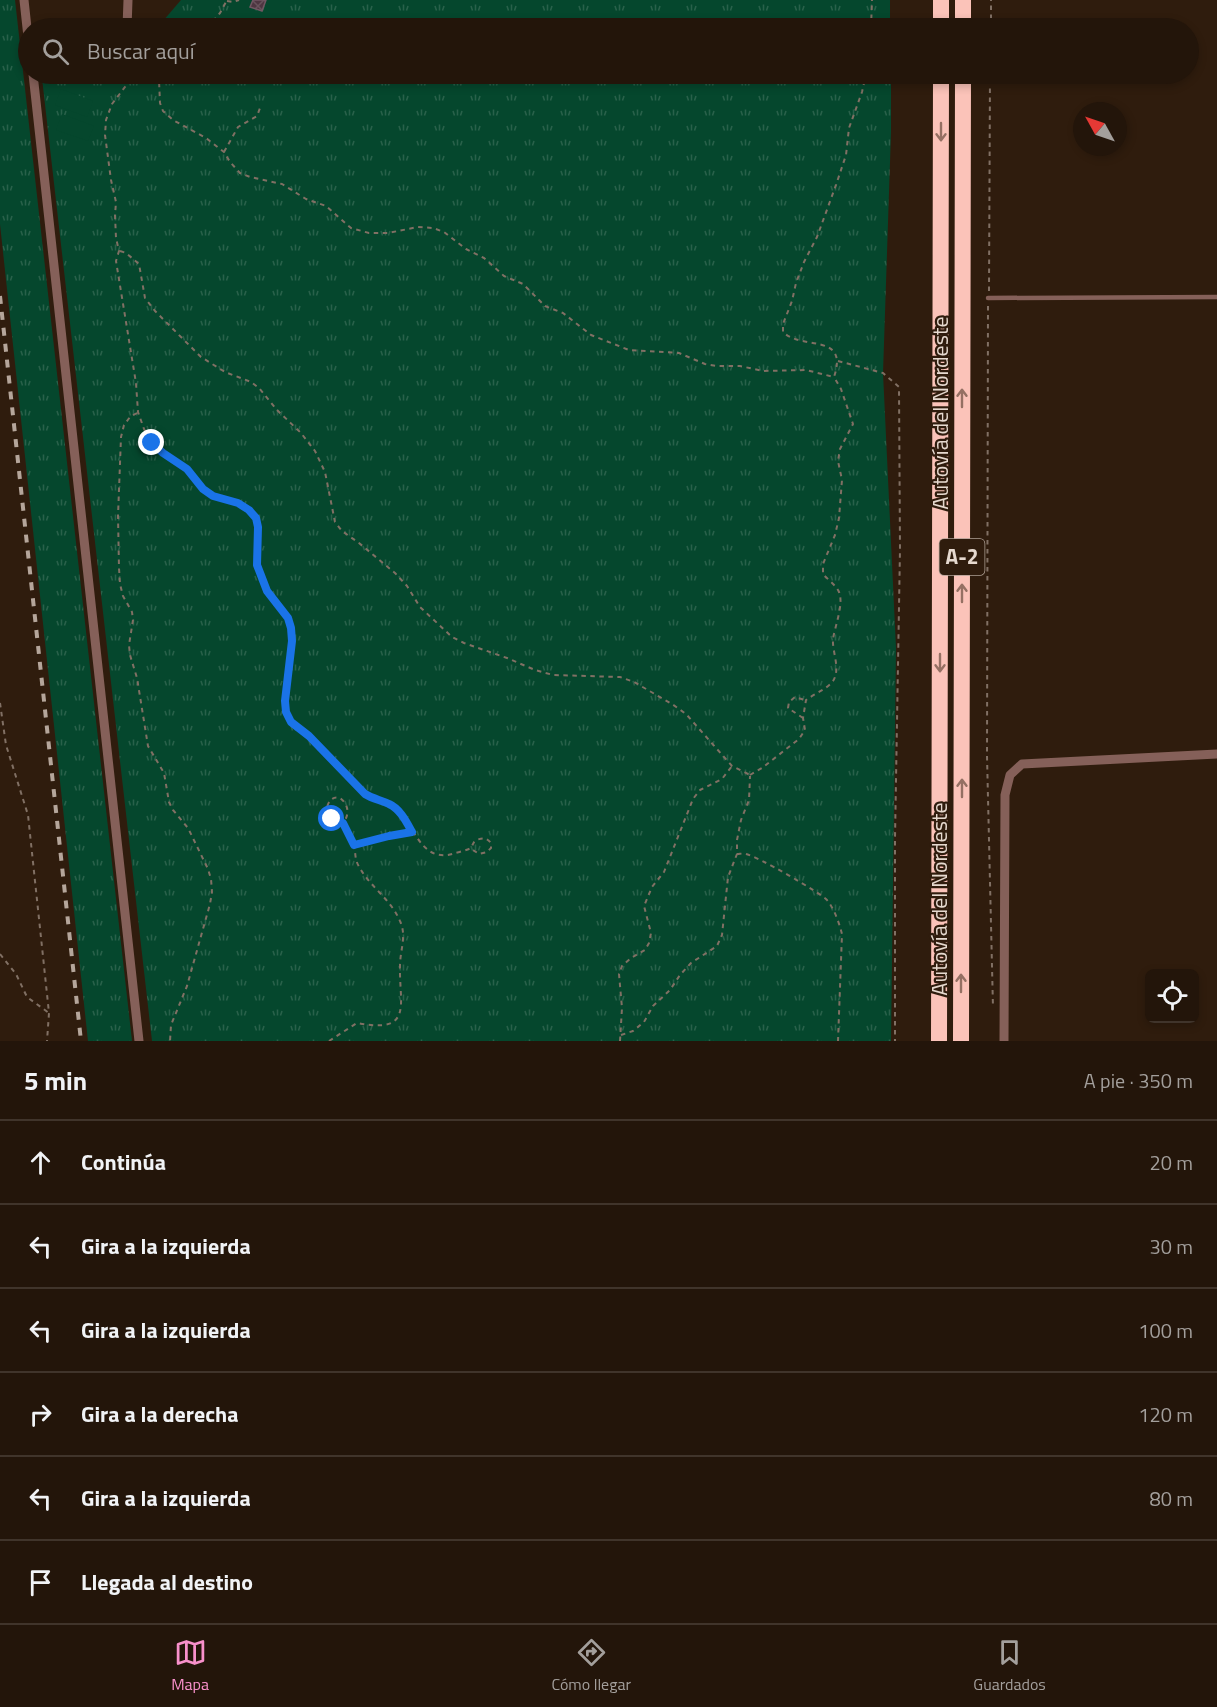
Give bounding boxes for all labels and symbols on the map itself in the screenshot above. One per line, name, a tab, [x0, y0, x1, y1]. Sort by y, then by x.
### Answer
north arrow	[1073, 102, 1127, 156]
one-way arrow	[935, 121, 947, 141]
street label: Autovía del Nordeste	[923, 316, 957, 510]
one-way arrow	[957, 388, 968, 408]
route end	[138, 429, 164, 455]
road number: A-2	[940, 539, 984, 575]
one-way arrow	[956, 583, 968, 603]
one-way arrow	[934, 652, 946, 672]
one-way arrow	[956, 778, 968, 798]
street label: Autovía del Nordeste	[922, 802, 956, 996]
route start	[318, 805, 344, 831]
one-way arrow	[955, 973, 967, 993]

